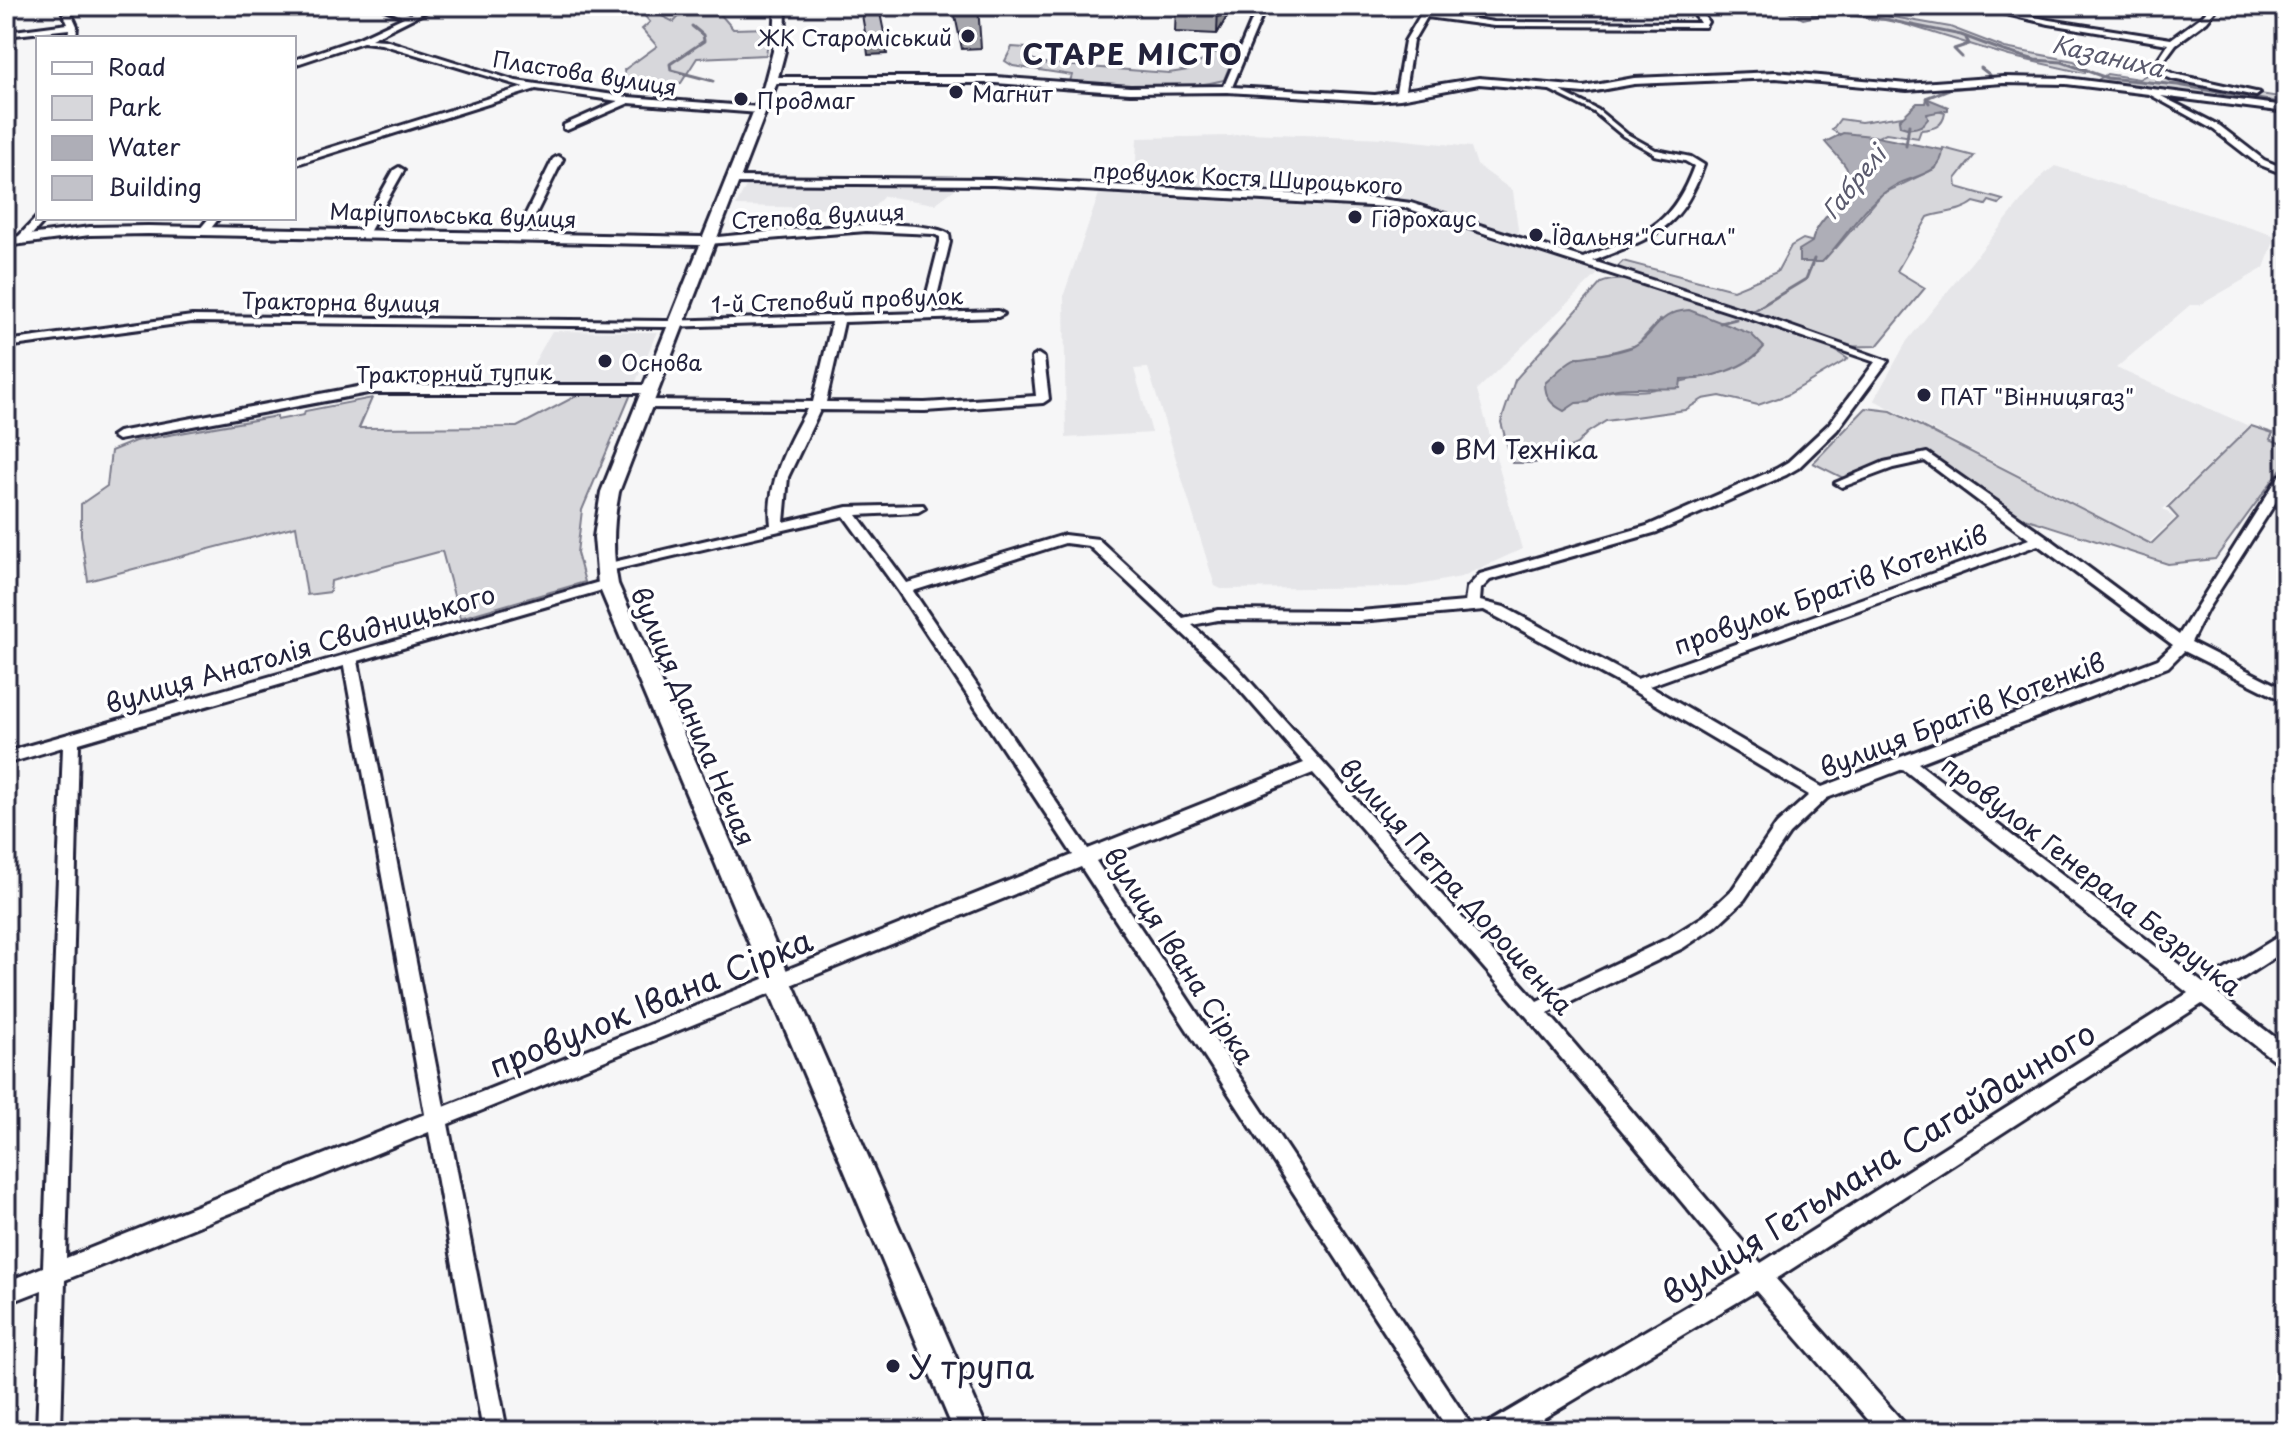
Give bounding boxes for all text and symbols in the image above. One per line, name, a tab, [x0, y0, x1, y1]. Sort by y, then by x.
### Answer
place label: ЖК Староміський	[758, 20, 952, 53]
water label: Казаниха	[2049, 25, 2168, 86]
marker: ЖК Староміський	[959, 27, 977, 45]
district label: СТАРЕ МІСТО	[1022, 32, 1244, 75]
legend	[36, 36, 296, 220]
street label: Пластова вулиця	[491, 41, 679, 103]
text: Road	[108, 48, 166, 84]
place label: Магнит	[972, 76, 1054, 109]
place label: Продмаг	[757, 83, 856, 116]
marker: Магнит	[947, 83, 965, 101]
text: Park	[108, 88, 162, 124]
marker: Продмаг	[732, 90, 750, 108]
text: Water	[108, 128, 181, 164]
water label: Габрелі	[1812, 134, 1896, 226]
street label: провулок Костя Широцького	[1092, 152, 1404, 202]
text: Building	[108, 168, 202, 204]
street label: Маріупольська вулиця	[329, 193, 577, 235]
street label: Степова вулиця	[730, 194, 906, 236]
place label: Гідрохаус	[1371, 201, 1476, 234]
marker: Гідрохаус	[1346, 208, 1364, 226]
place label: Їдальня "Сигнал"	[1552, 219, 1736, 252]
marker: Їдальня "Сигнал"	[1527, 226, 1545, 244]
street label: 1-й Степовий провулок	[711, 278, 964, 320]
street label: Тракторна вулиця	[241, 283, 441, 319]
place label: Основа	[621, 345, 702, 378]
marker: Основа	[596, 352, 614, 370]
street label: Тракторний тупик	[356, 354, 553, 390]
place label: ПАТ "Вінницягаз"	[1940, 379, 2134, 412]
marker: ПАТ "Вінницягаз"	[1915, 386, 1933, 404]
place label: ВМ Техніка	[1454, 429, 1598, 468]
marker: ВМ Техніка	[1429, 439, 1447, 457]
street label: провулок Братів Котенків	[1667, 514, 1993, 664]
street label: вулиця Анатолія Свидницького	[100, 574, 500, 722]
street label: вулиця Данила Нечая	[622, 580, 766, 852]
street label: вулиця Братів Котенків	[1814, 642, 2110, 786]
street label: провулок Генерала Безручка	[1934, 745, 2251, 1005]
street label: вулиця Петра Дорошенка	[1331, 749, 1584, 1024]
street label: вулиця Івана Сірка	[1095, 839, 1265, 1072]
street label: провулок Івана Сірка	[481, 915, 819, 1089]
street label: вулиця Гетьмана Сагайдачного	[1652, 1008, 2104, 1316]
place label: У трупа	[909, 1342, 1034, 1390]
marker: У трупа	[884, 1357, 902, 1375]

